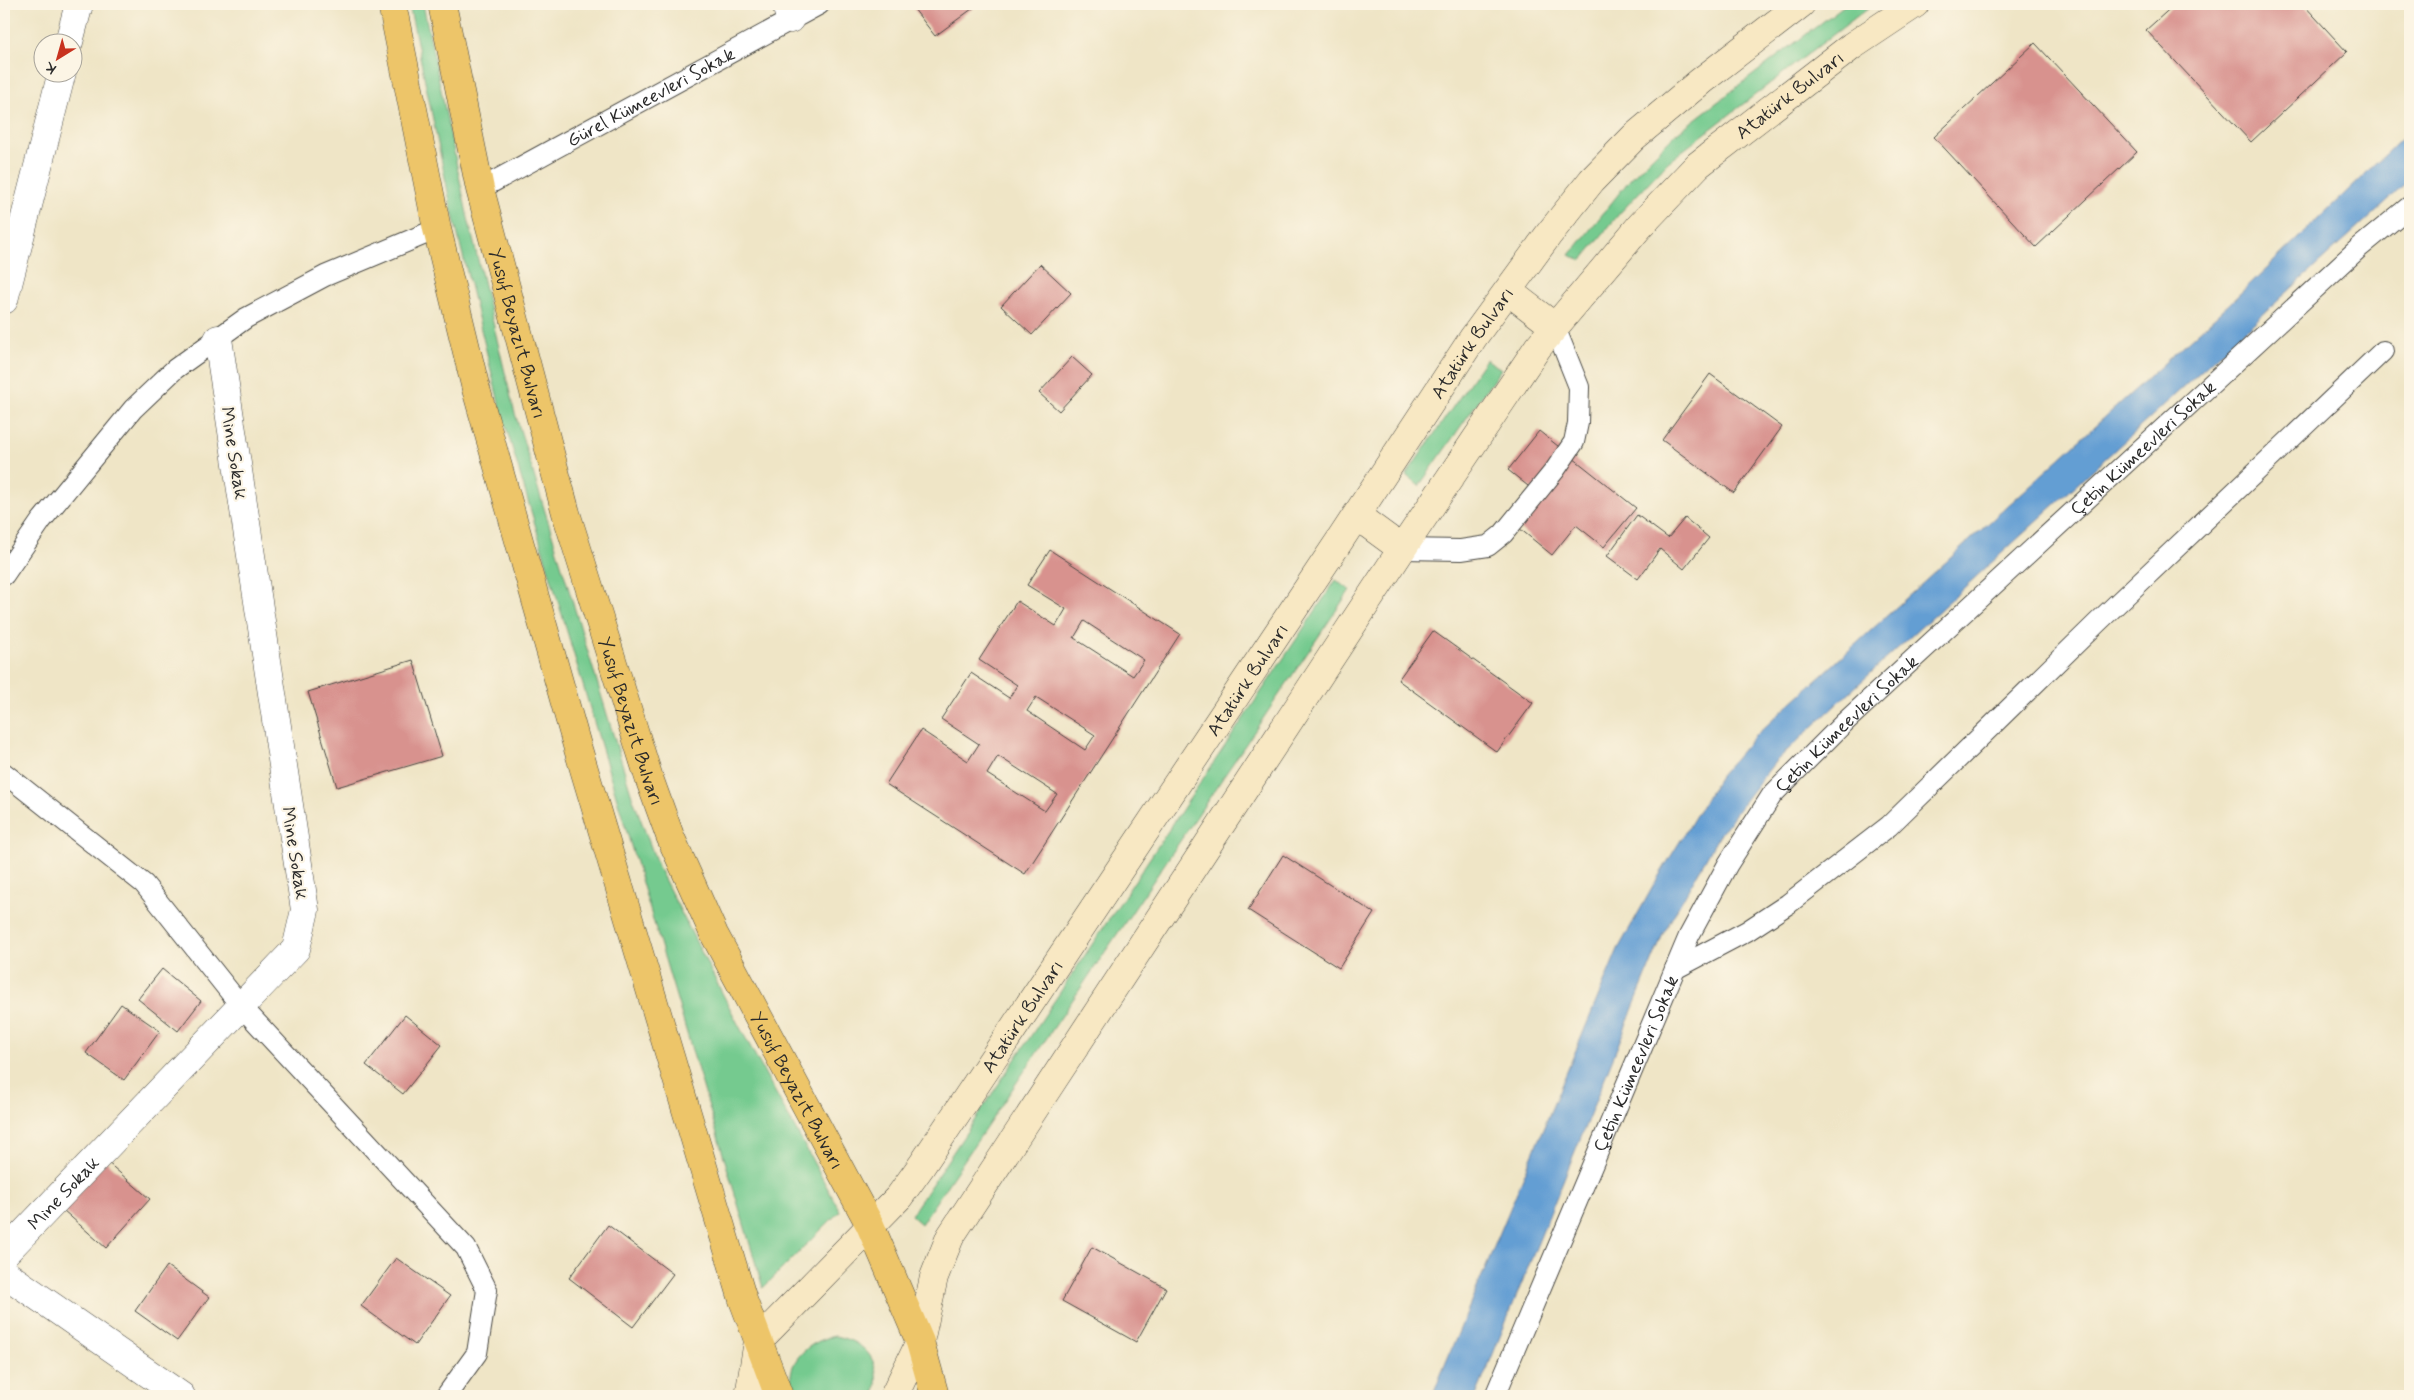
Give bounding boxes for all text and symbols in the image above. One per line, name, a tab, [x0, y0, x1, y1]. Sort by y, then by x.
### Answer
north arrow	[32, 32, 82, 82]
street label: Gürel Kümeevleri Sokak	[563, 42, 740, 153]
street label: Atatürk Bulvarı	[1731, 46, 1850, 146]
text: K	[41, 57, 60, 78]
street label: Yusuf Beyazıt Bulvarı	[482, 245, 551, 422]
street label: Atatürk Bulvarı	[1425, 282, 1520, 404]
street label: Çetin Kümeevleri Sokak	[2065, 375, 2222, 522]
street label: Mine Sokak	[214, 405, 253, 502]
street label: Atatürk Bulvarı	[1201, 619, 1295, 741]
street label: Yusuf Beyazıt Bulvarı	[592, 634, 669, 809]
street label: Çetin Kümeevleri Sokak	[1770, 649, 1924, 799]
street label: Mine Sokak	[275, 805, 314, 902]
street label: Atatürk Bulvarı	[976, 955, 1070, 1078]
street label: Çetin Kümeevleri Sokak	[1588, 971, 1685, 1156]
street label: Yusuf Beyazıt Bulvarı	[744, 1007, 849, 1174]
street label: Mine Sokak	[22, 1151, 105, 1236]

